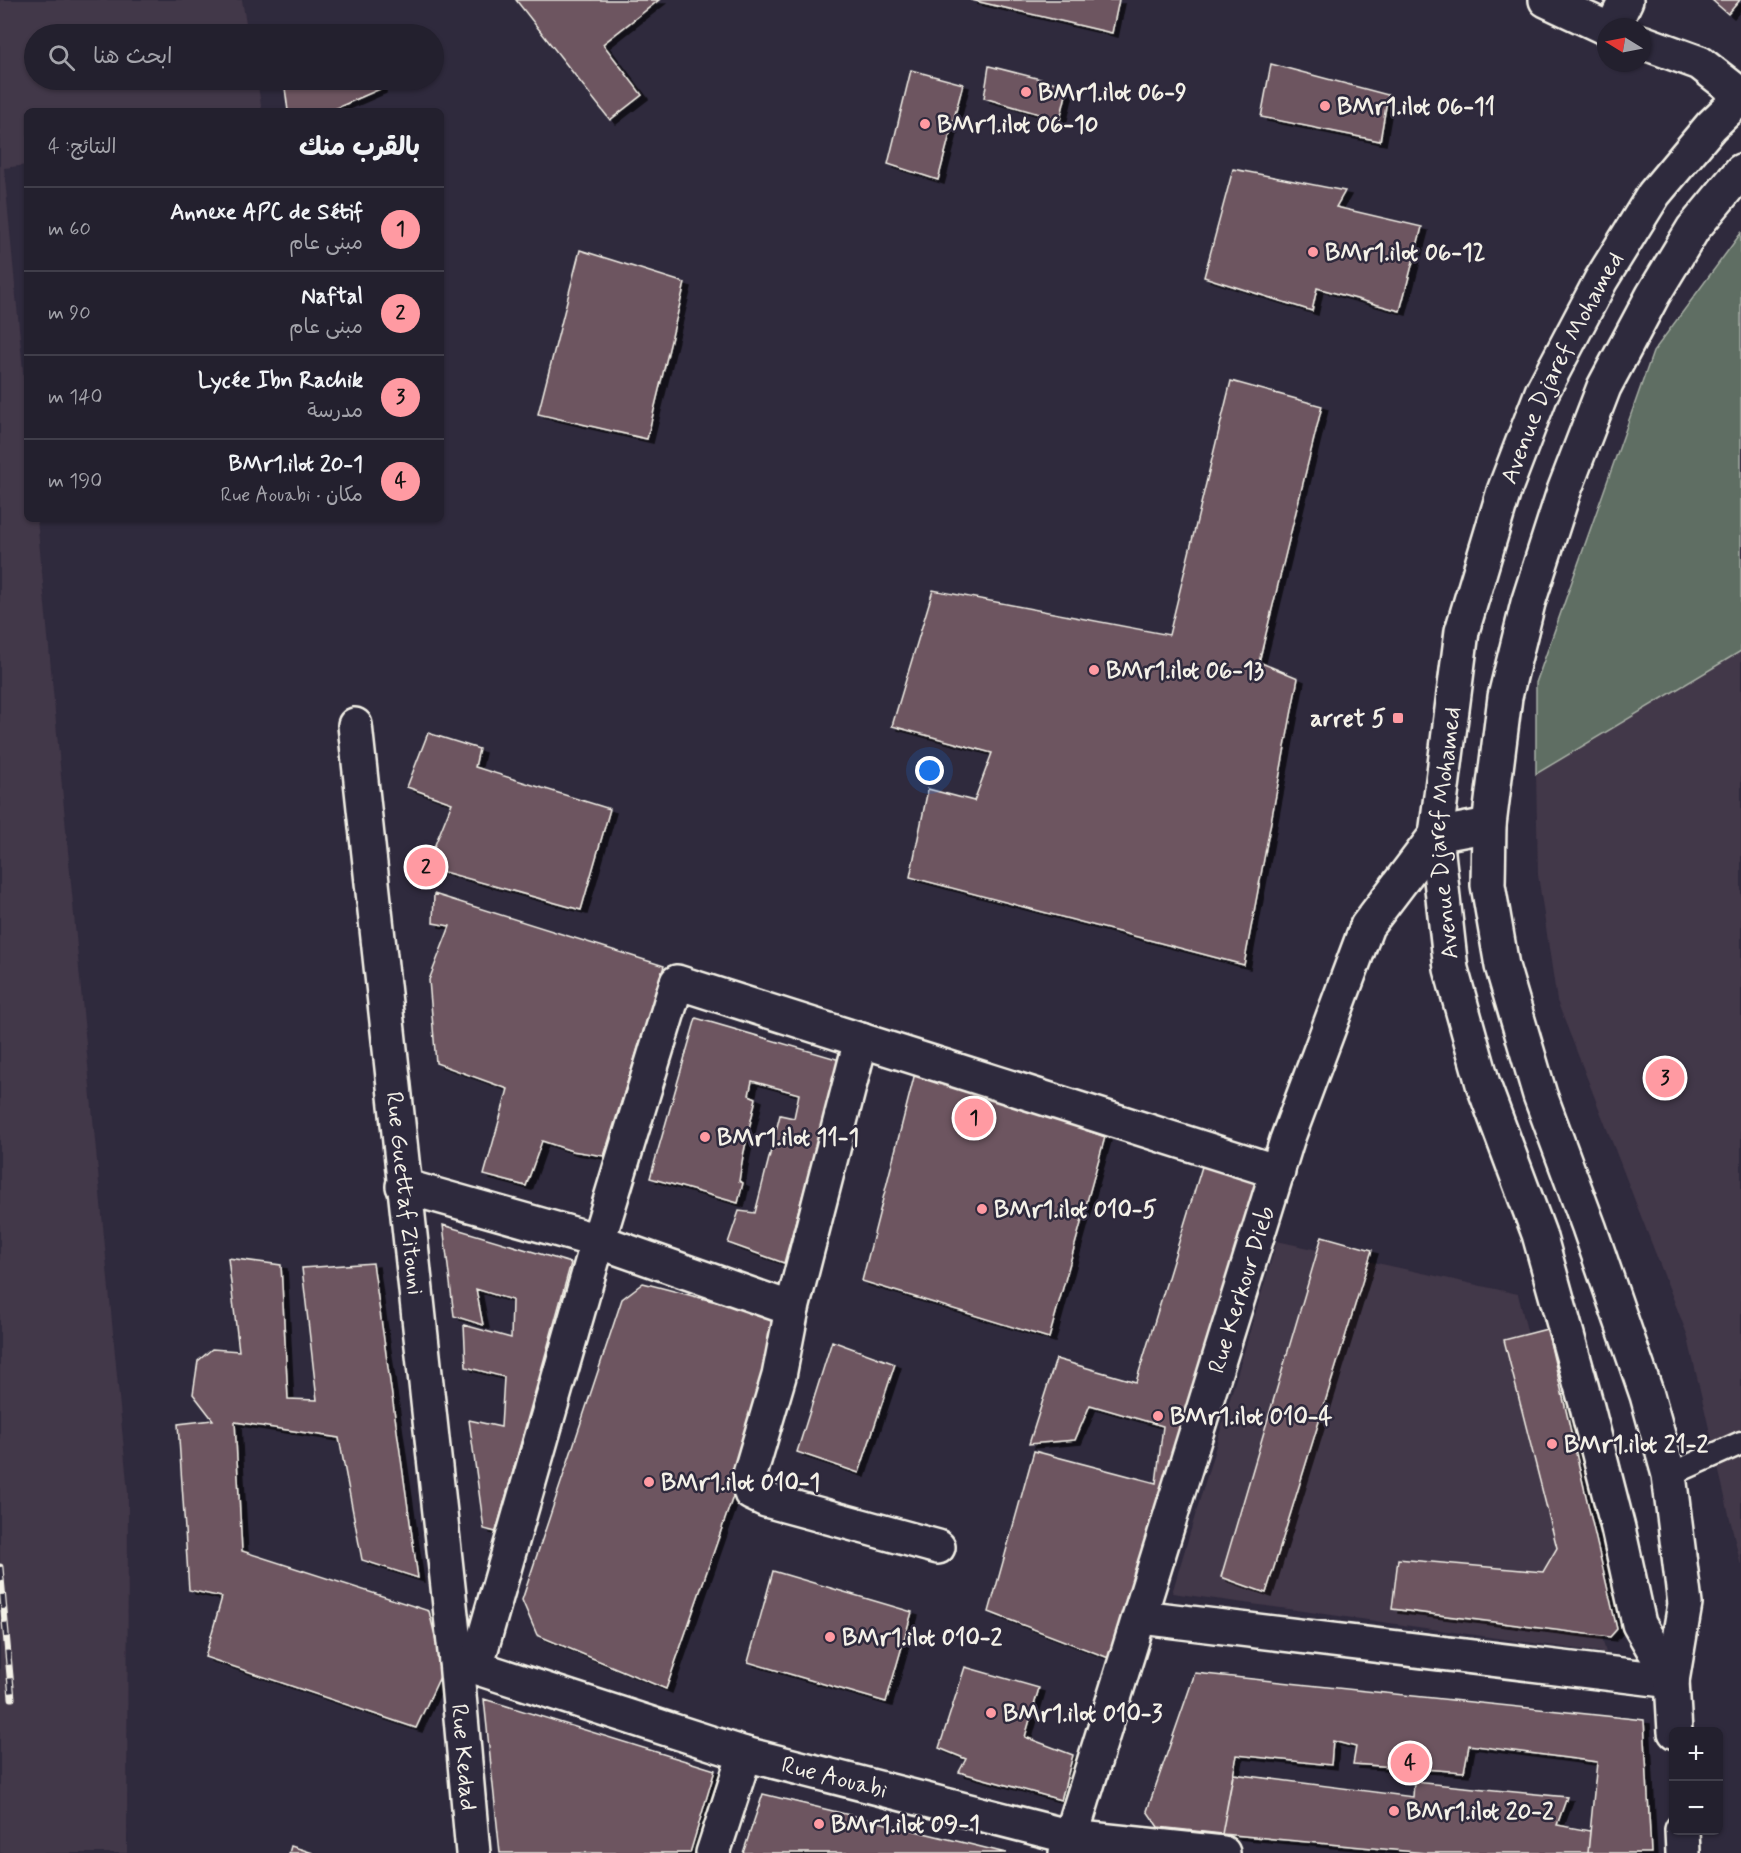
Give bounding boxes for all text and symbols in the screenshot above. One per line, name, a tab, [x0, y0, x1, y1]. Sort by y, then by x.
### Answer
north arrow	[1597, 18, 1651, 72]
search box	[24, 24, 444, 90]
icon: search	[45, 41, 78, 74]
text: ابحث هنا	[93, 43, 173, 71]
place label: BMr1.ilot 06-9	[1038, 78, 1187, 109]
marker: BMr1.ilot 06-9	[1019, 85, 1033, 99]
place label: BMr1.ilot 06-11	[1337, 92, 1495, 123]
marker: BMr1.ilot 06-11	[1318, 99, 1332, 113]
place label: BMr1.ilot 06-10	[937, 110, 1099, 141]
marker: BMr1.ilot 06-10	[918, 117, 932, 131]
text: بالقرب منك	[299, 131, 420, 165]
text: النتائج: 4	[48, 134, 117, 161]
text: Annexe APC de Sétif	[170, 199, 363, 227]
text: 60 m	[48, 216, 91, 243]
text: 1	[396, 216, 405, 243]
text: مبنى عام	[289, 230, 363, 257]
place label: BMr1.ilot 06-12	[1325, 238, 1486, 269]
marker: BMr1.ilot 06-12	[1306, 245, 1320, 259]
street label: Avenue Djaref Mohamed	[1494, 246, 1632, 489]
text: Naftal	[301, 283, 363, 311]
text: 90 m	[48, 300, 91, 327]
text: 2	[396, 300, 405, 327]
text: مبنى عام	[289, 314, 363, 341]
text: Lycée Ibn Rachik	[198, 367, 363, 395]
text: 140 m	[48, 384, 102, 411]
text: 3	[396, 384, 405, 411]
text: مدرسة	[307, 398, 363, 425]
text: BMr1.ilot 20-1	[229, 451, 363, 479]
text: 190 m	[48, 468, 102, 495]
text: 4	[395, 468, 406, 495]
text: مكان · Rue Aouabi	[221, 482, 363, 509]
place label: BMr1.ilot 06-13	[1106, 656, 1264, 687]
marker: BMr1.ilot 06-13	[1087, 663, 1101, 677]
place label: arret 5	[1310, 704, 1386, 735]
street label: Avenue Djaref Mohamed	[1421, 705, 1469, 961]
marker: arret 5	[1391, 711, 1405, 725]
your location	[915, 756, 944, 785]
pin: 2	[406, 844, 446, 890]
pin: 3	[1646, 1056, 1684, 1100]
street label: Rue Guettaf Zitouni	[378, 1090, 430, 1297]
pin: 1	[954, 1096, 994, 1140]
place label: BMr1.ilot 11-1	[717, 1123, 859, 1154]
marker: BMr1.ilot 11-1	[698, 1130, 712, 1144]
place label: BMr1.ilot 010-5	[994, 1195, 1157, 1226]
marker: BMr1.ilot 010-5	[975, 1202, 989, 1216]
street label: Rue Kerkour Dieb	[1202, 1202, 1283, 1377]
place label: BMr1.ilot 010-4	[1170, 1402, 1333, 1433]
marker: BMr1.ilot 010-4	[1151, 1409, 1165, 1423]
place label: BMr1.ilot 21-2	[1564, 1430, 1709, 1461]
marker: BMr1.ilot 21-2	[1545, 1437, 1559, 1451]
place label: BMr1.ilot 010-1	[661, 1468, 820, 1499]
marker: BMr1.ilot 010-1	[642, 1475, 656, 1489]
place label: BMr1.ilot 010-2	[842, 1623, 1003, 1654]
marker: BMr1.ilot 010-2	[823, 1630, 837, 1644]
place label: BMr1.ilot 010-3	[1003, 1699, 1163, 1730]
street label: Rue Kedad	[443, 1703, 483, 1812]
marker: BMr1.ilot 010-3	[984, 1706, 998, 1720]
map controls	[1669, 1727, 1723, 1835]
button: +	[1669, 1727, 1723, 1781]
pin: 4	[1390, 1740, 1430, 1786]
street label: Rue Aouabi	[778, 1750, 890, 1807]
button: −	[1669, 1781, 1723, 1835]
place label: BMr1.ilot 20-2	[1406, 1797, 1554, 1828]
marker: BMr1.ilot 20-2	[1387, 1804, 1401, 1818]
place label: BMr1.ilot 09-1	[831, 1810, 980, 1841]
marker: BMr1.ilot 09-1	[812, 1817, 826, 1831]

